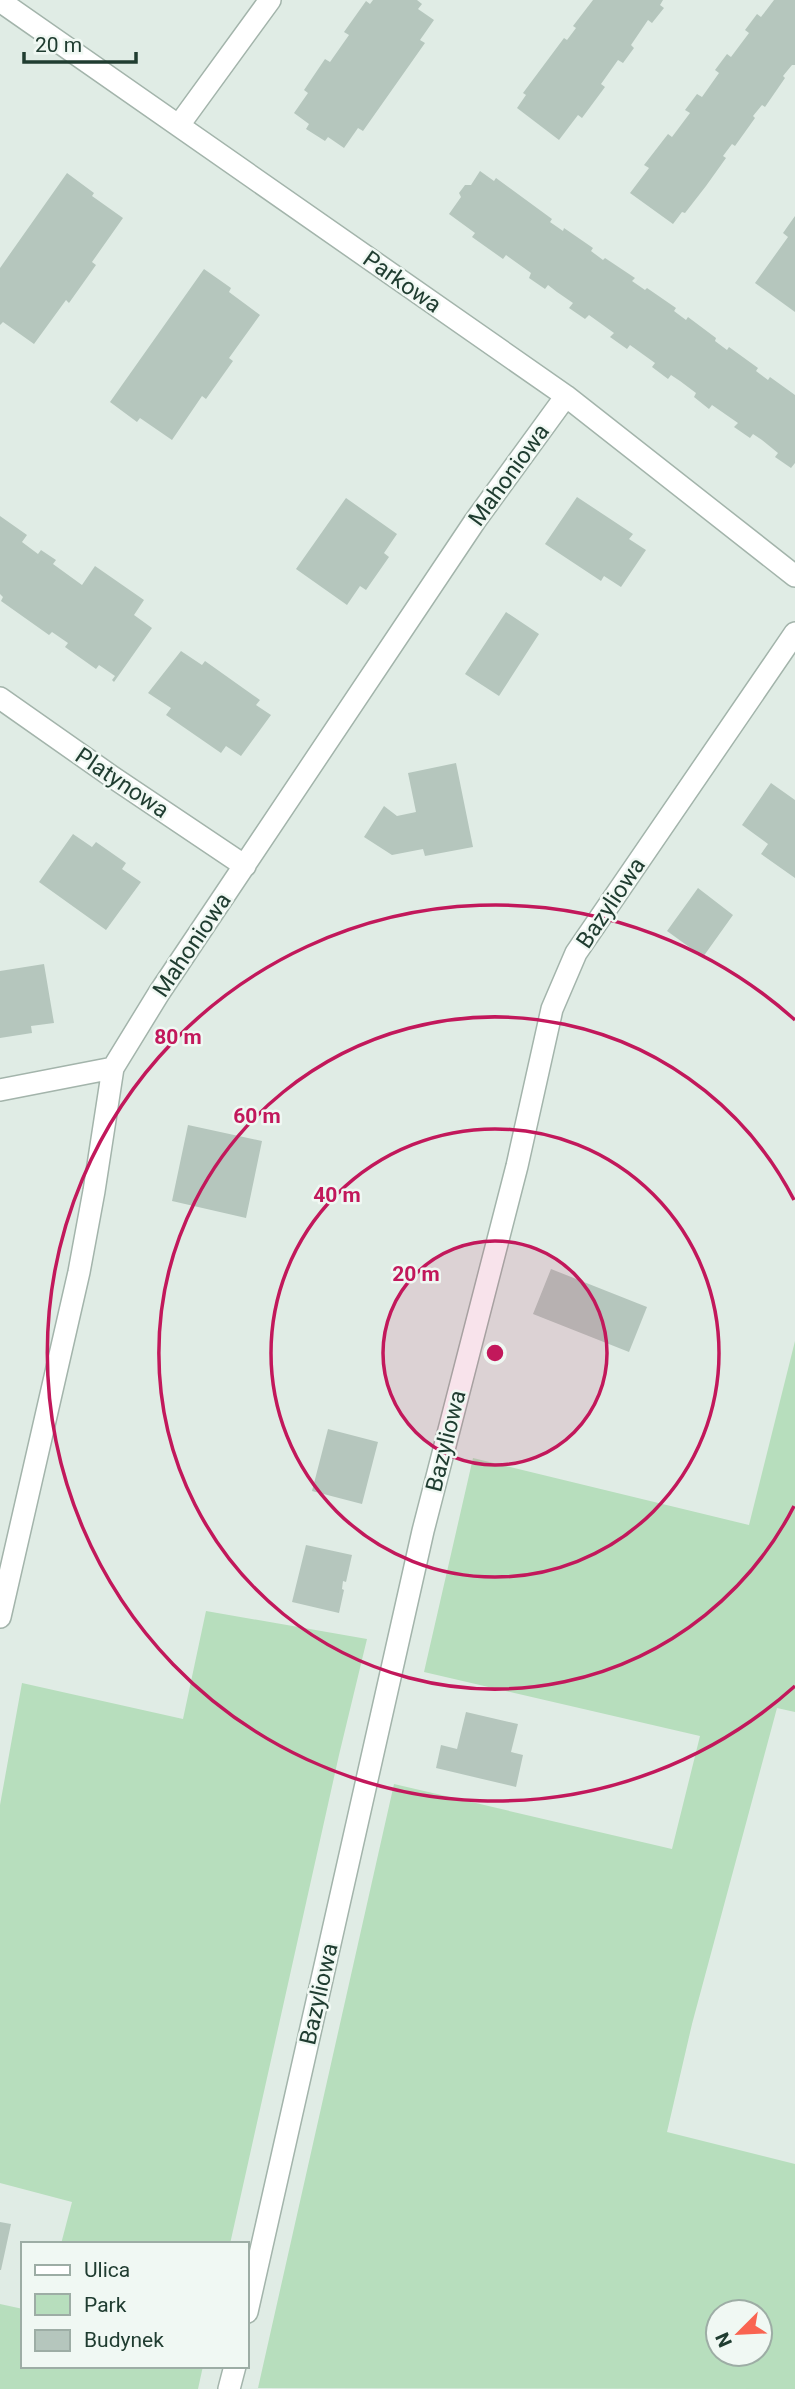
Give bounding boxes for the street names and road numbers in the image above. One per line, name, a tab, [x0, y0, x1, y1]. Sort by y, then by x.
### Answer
street label: Parkowa	[358, 245, 446, 319]
street label: Mahoniowa	[463, 419, 555, 531]
street label: Platynowa	[70, 742, 174, 824]
street label: Bazyliowa	[571, 853, 651, 953]
street label: Mahoniowa	[147, 888, 237, 1002]
street label: Bazyliowa	[420, 1388, 472, 1494]
street label: Bazyliowa	[294, 1941, 344, 2047]

